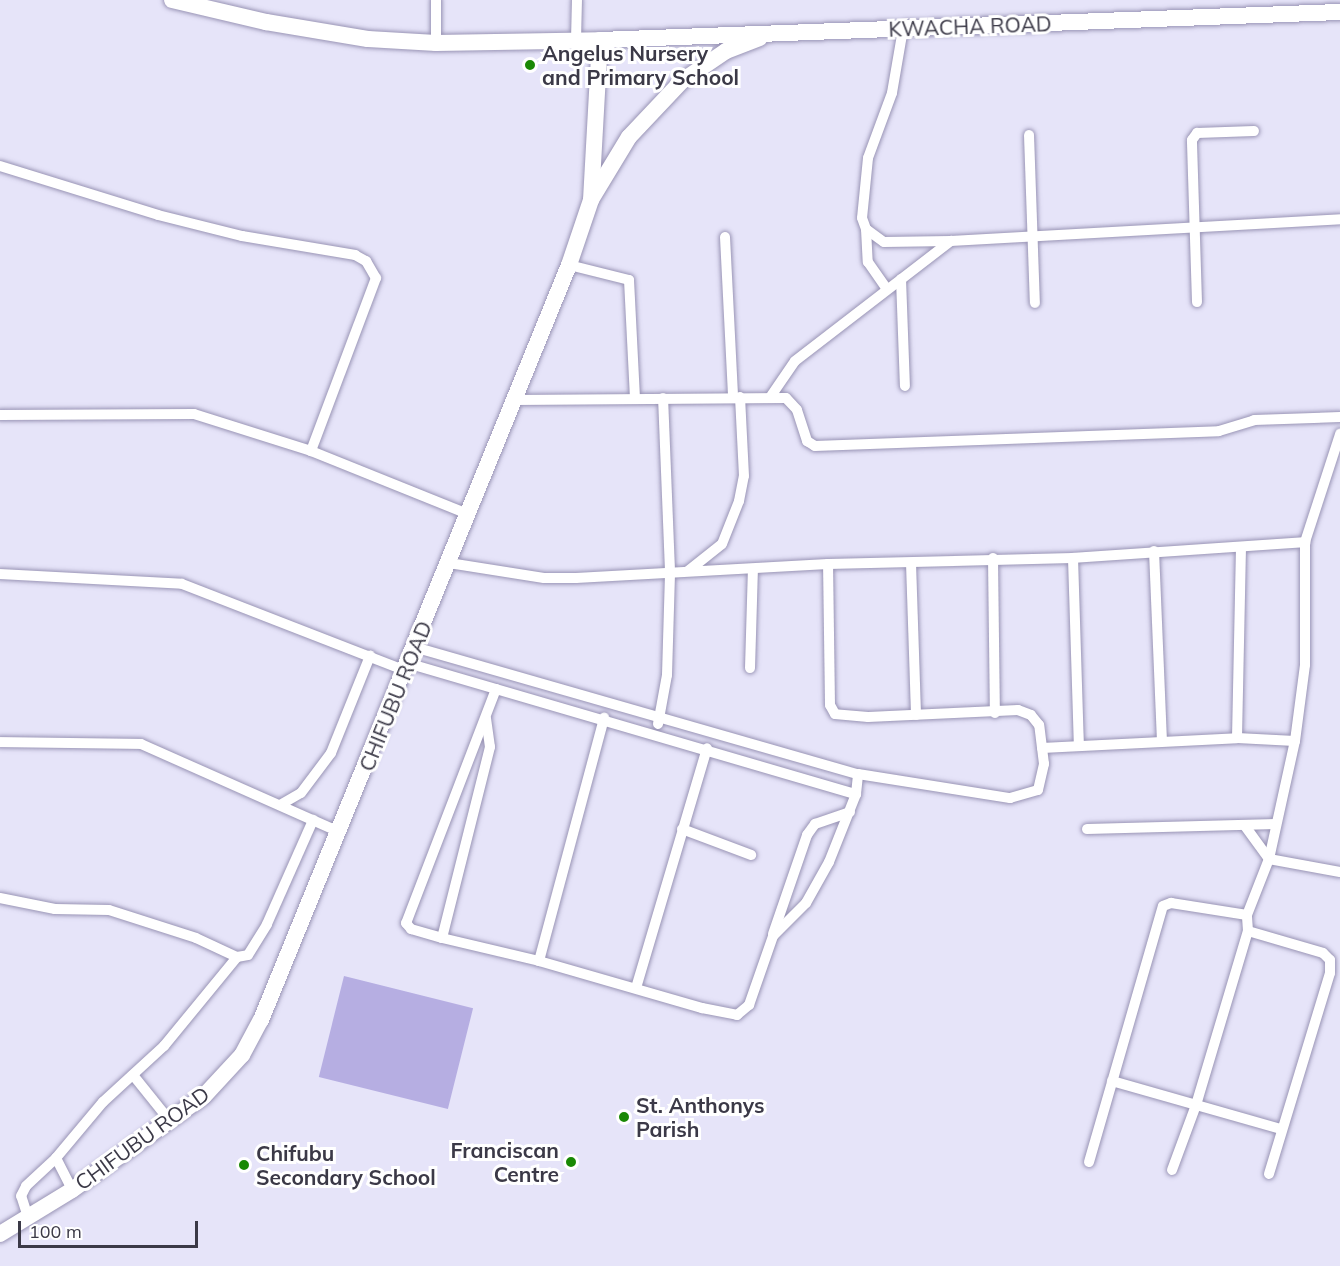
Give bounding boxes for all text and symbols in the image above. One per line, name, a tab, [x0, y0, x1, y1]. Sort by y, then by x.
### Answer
street label: KWACHA ROAD	[888, 11, 1052, 41]
place label: Angelus Nursery and Primary School	[542, 40, 739, 90]
marker: Angelus Nursery and Primary School	[523, 58, 537, 72]
street label: CHIFUBU ROAD	[353, 617, 437, 775]
street label: CHIFUBU ROAD	[70, 1081, 214, 1195]
place label: St. Anthonys Parish	[636, 1092, 764, 1142]
marker: St. Anthonys Parish	[617, 1110, 631, 1124]
place label: Franciscan Centre	[451, 1137, 559, 1187]
place label: Chifubu Secondary School	[256, 1140, 436, 1190]
marker: Franciscan Centre	[564, 1155, 578, 1169]
marker: Chifubu Secondary School	[237, 1158, 251, 1172]
scale bar	[21, 1209, 201, 1247]
text: 100 m	[29, 1220, 82, 1243]

